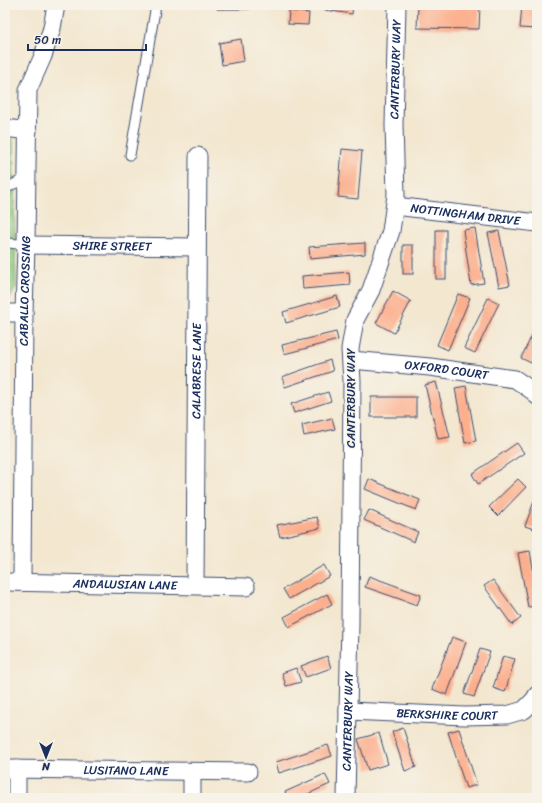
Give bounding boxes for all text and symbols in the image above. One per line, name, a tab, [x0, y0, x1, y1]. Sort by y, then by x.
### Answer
street label: CANTERBURY WAY	[383, 19, 408, 119]
scale bar	[28, 26, 146, 52]
text: 50 m	[34, 29, 61, 51]
street label: NOTTINGHAM DRIVE	[410, 197, 523, 232]
street label: CABALLO CROSSING	[13, 235, 37, 346]
street label: SHIRE STREET	[72, 235, 153, 257]
street label: CALABRESE LANE	[185, 322, 208, 419]
street label: CANTERBURY WAY	[340, 348, 362, 448]
street label: OXFORD COURT	[404, 354, 491, 386]
street label: ANDALUSIAN LANE	[72, 572, 179, 597]
street label: CANTERBURY WAY	[336, 670, 360, 771]
street label: BERKSHIRE COURT	[396, 702, 499, 727]
north arrow	[26, 737, 66, 777]
text: N	[42, 757, 51, 776]
street label: LUSITANO LANE	[83, 759, 170, 782]

